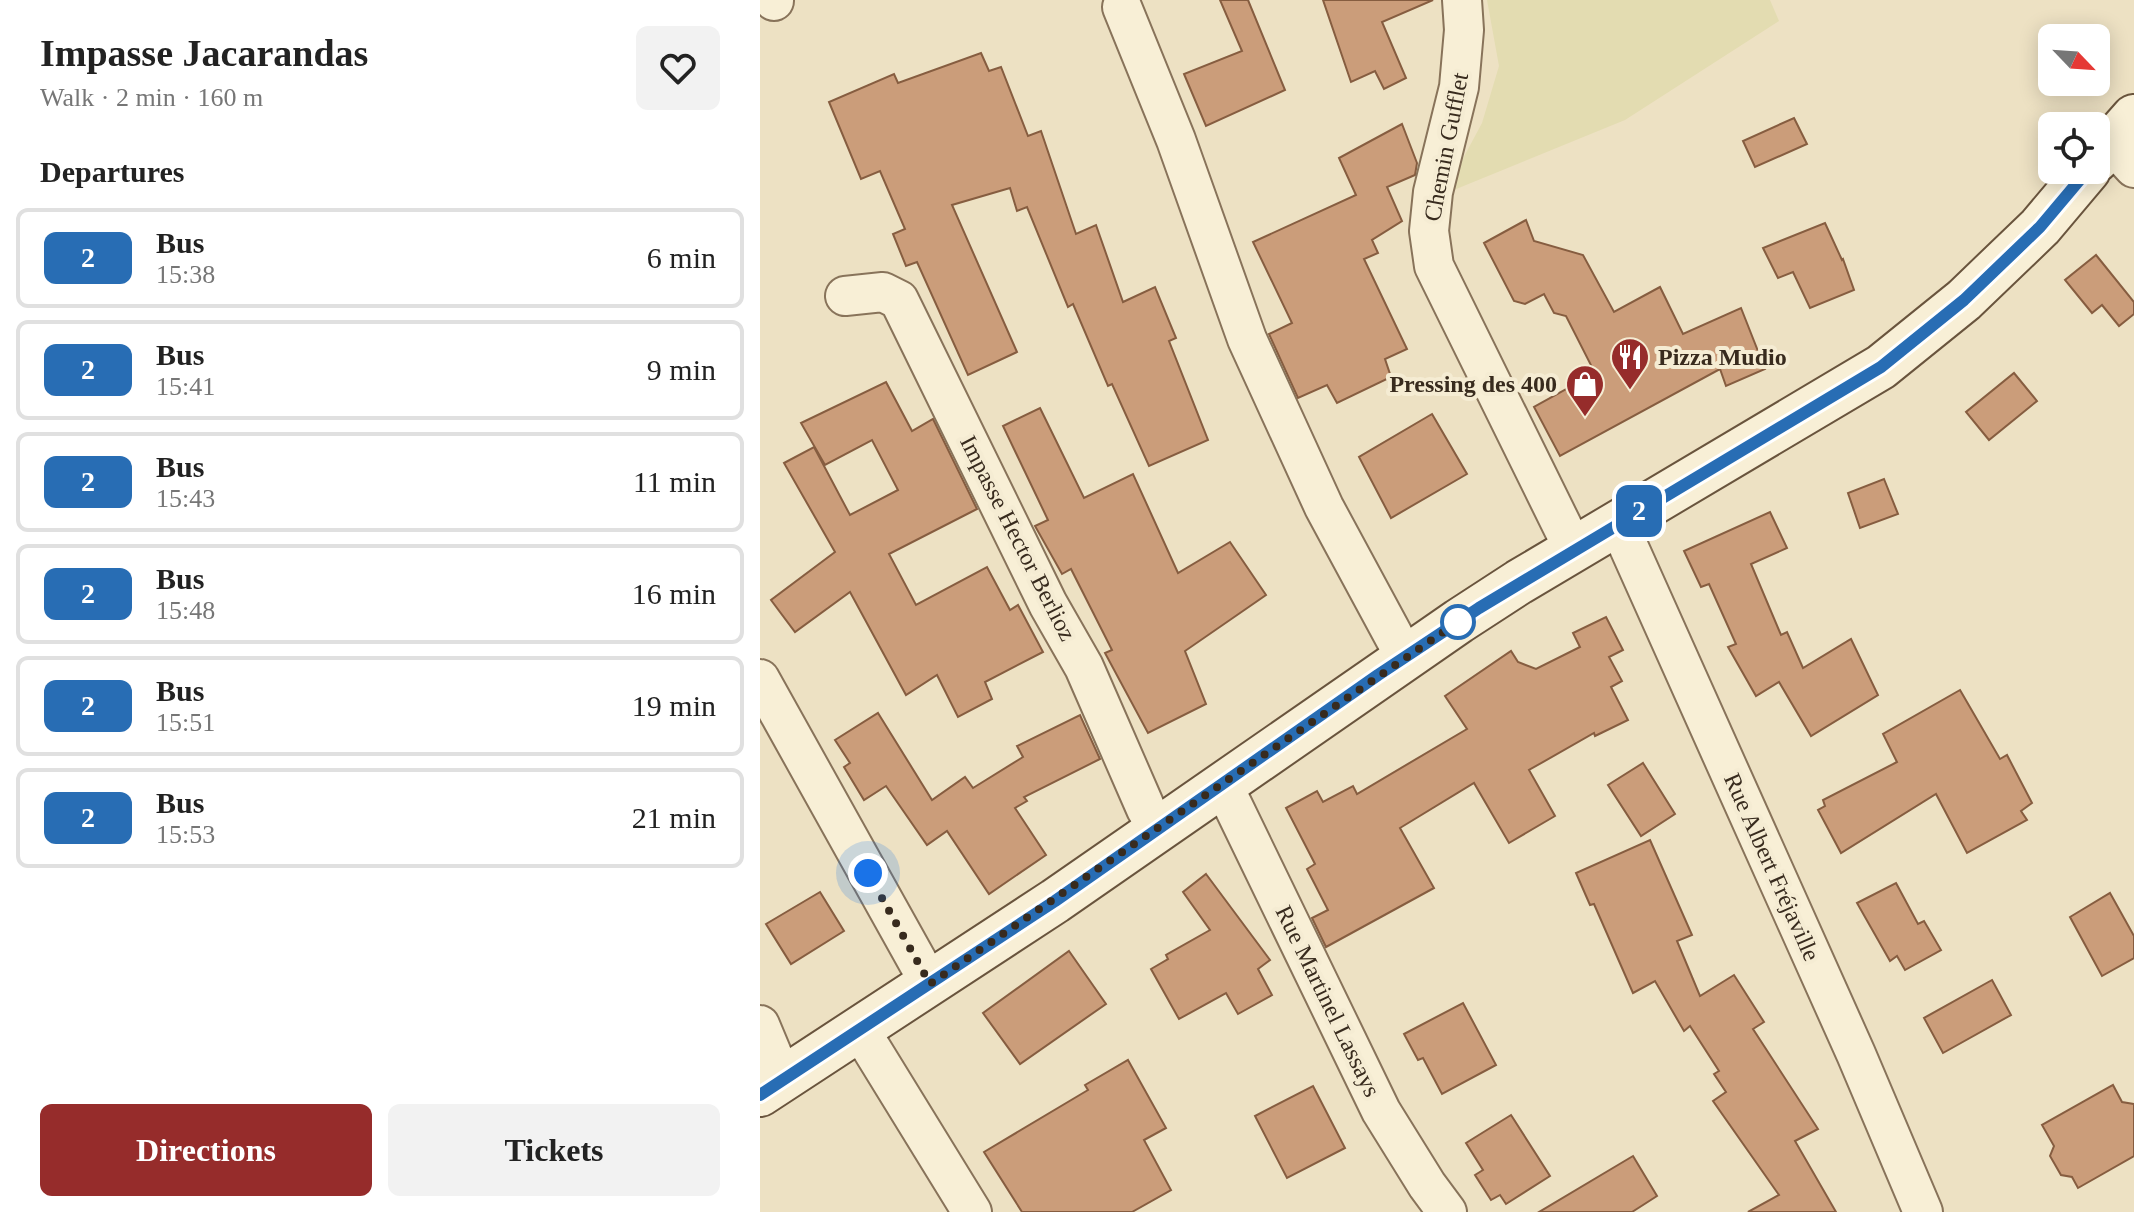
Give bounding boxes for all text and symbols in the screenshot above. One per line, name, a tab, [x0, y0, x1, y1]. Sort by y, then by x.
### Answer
north arrow	[2038, 24, 2110, 96]
map controls	[2038, 24, 2110, 184]
button: heart	[636, 26, 720, 110]
text: Impasse Jacarandas	[40, 32, 368, 74]
street label: Chemin Gufflet	[1419, 70, 1473, 224]
text: Walk · 2 min · 160 m	[40, 83, 263, 112]
button: locate	[2038, 112, 2110, 184]
text: Departures	[40, 155, 184, 188]
text: Bus	[156, 226, 204, 259]
text: 6 min	[647, 241, 716, 274]
text: 2	[81, 242, 95, 273]
text: 15:38	[156, 260, 215, 289]
restaurant icon: Pizza Mudio	[1609, 336, 1651, 391]
text: Bus	[156, 338, 204, 371]
place label: Pizza Mudio	[1658, 344, 1787, 370]
text: 9 min	[647, 353, 716, 386]
text: 2	[81, 354, 95, 385]
shop icon: Pressing des 400	[1564, 363, 1606, 418]
place label: Pressing des 400	[1389, 371, 1557, 397]
text: 15:41	[156, 372, 215, 401]
street label: Impasse Hector Berlioz	[955, 431, 1081, 645]
text: Bus	[156, 450, 204, 483]
text: 11 min	[633, 465, 716, 498]
text: 2	[81, 466, 95, 497]
text: 15:43	[156, 484, 215, 513]
line badge: 2	[1613, 485, 1665, 537]
text: 2	[1632, 495, 1646, 526]
text: Bus	[156, 562, 204, 595]
text: 16 min	[632, 577, 716, 610]
text: 2	[81, 578, 95, 609]
text: 15:48	[156, 596, 215, 625]
unlabelled marker	[1441, 605, 1475, 639]
text: Bus	[156, 674, 204, 707]
text: 19 min	[632, 689, 716, 722]
text: 2	[81, 690, 95, 721]
text: 15:51	[156, 708, 215, 737]
street label: Rue Albert Fréjaville	[1719, 769, 1825, 965]
text: Bus	[156, 786, 204, 819]
text: 21 min	[632, 801, 716, 834]
text: 2	[81, 802, 95, 833]
text: 15:53	[156, 820, 215, 849]
your location	[848, 853, 888, 893]
street label: Rue Martinel Lassays	[1270, 901, 1386, 1101]
button: Directions	[40, 1104, 372, 1196]
button: Tickets	[388, 1104, 720, 1196]

